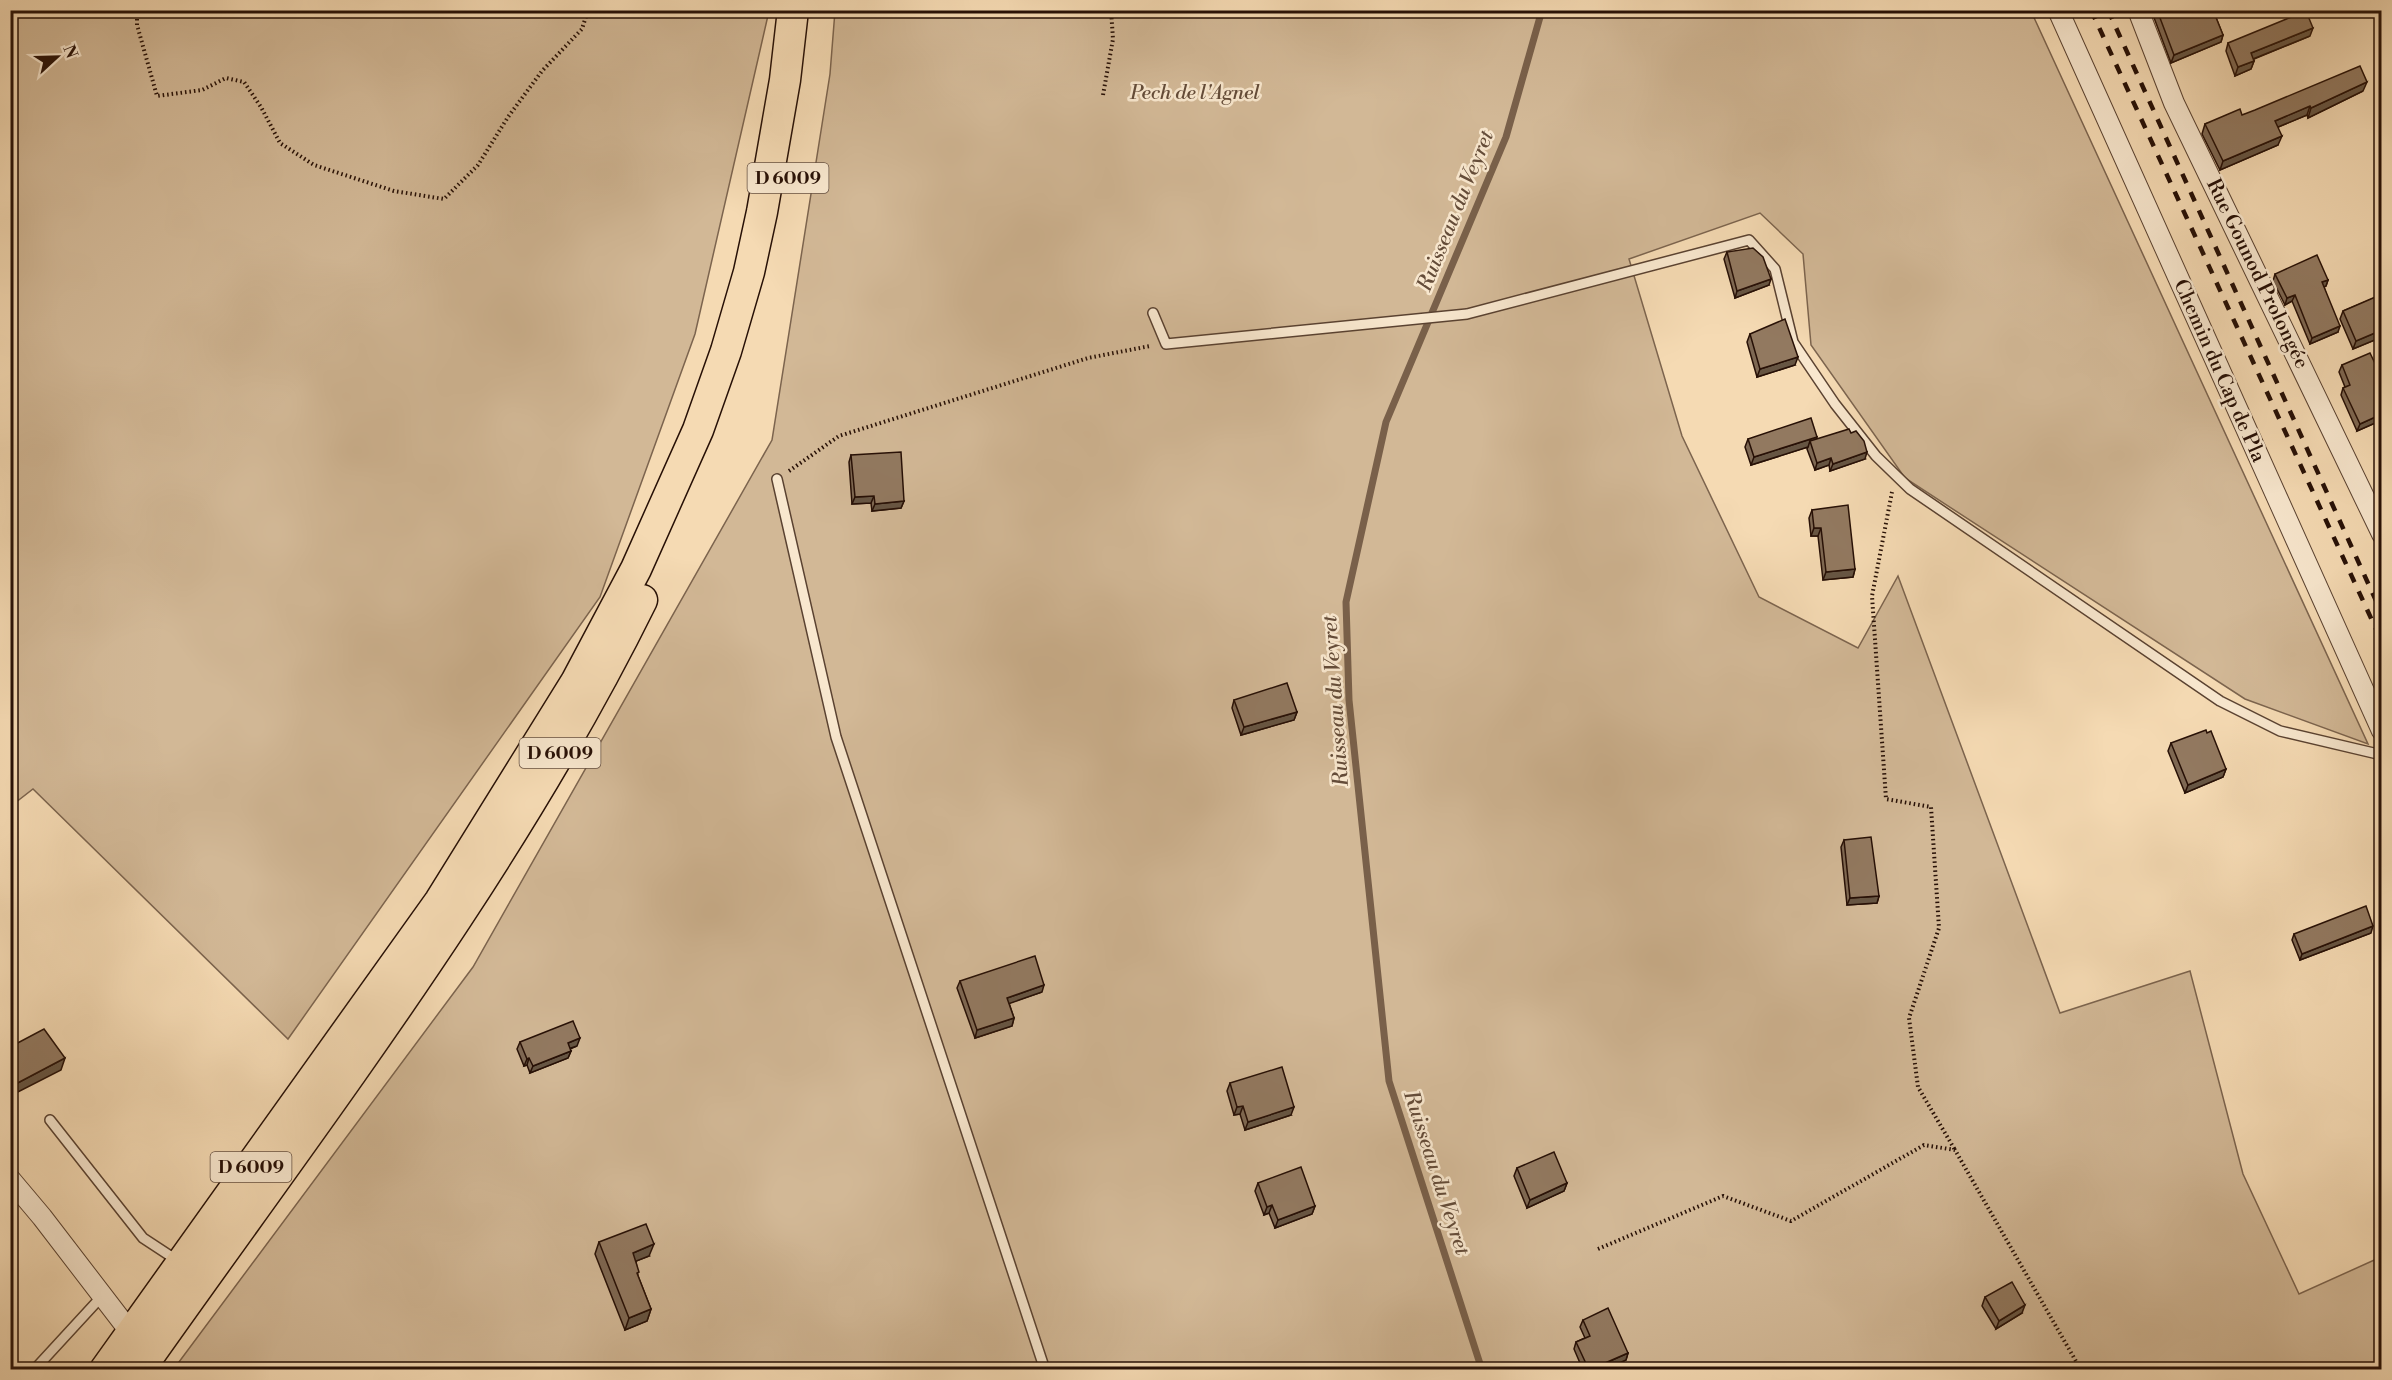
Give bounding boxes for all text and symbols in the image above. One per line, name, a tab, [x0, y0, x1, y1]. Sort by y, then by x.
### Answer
north arrow	[27, 27, 87, 87]
text: N	[58, 42, 82, 62]
park label: Pech de l'Agnel	[1129, 81, 1260, 106]
water label: Ruisseau du Veyret	[1411, 126, 1501, 296]
road number: D 6009	[748, 163, 828, 193]
street label: Rue Gounod Prolongée	[2200, 175, 2314, 373]
street label: Chemin du Cap de Pla	[2167, 276, 2271, 467]
water label: Ruisseau du Veyret	[1317, 613, 1355, 788]
road number: D 6009	[520, 738, 600, 768]
water label: Ruisseau du Veyret	[1397, 1086, 1475, 1260]
road number: D 6009	[210, 1152, 292, 1182]

